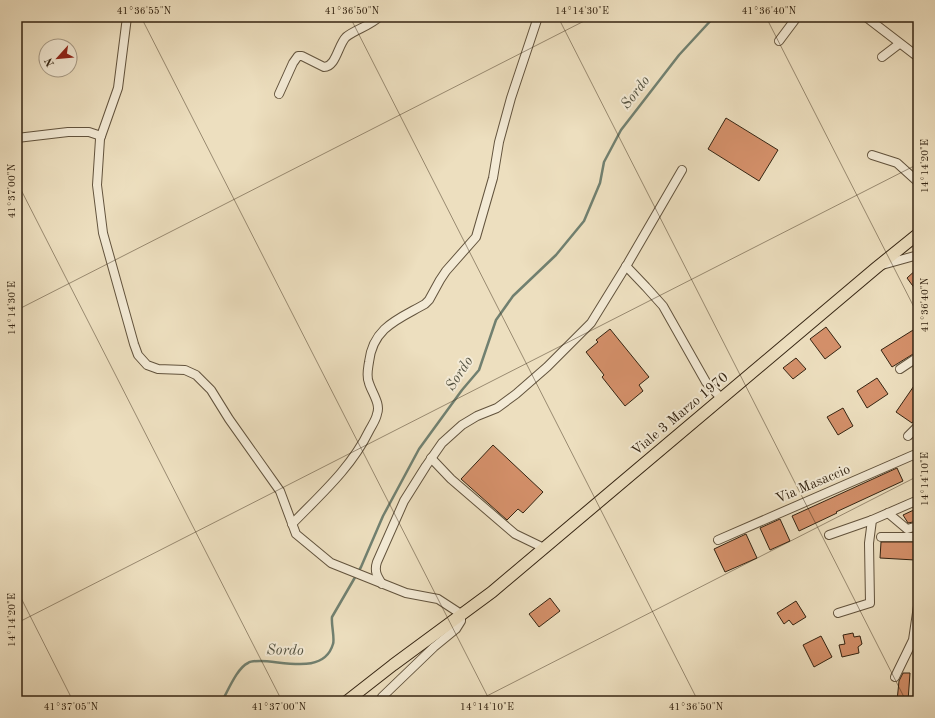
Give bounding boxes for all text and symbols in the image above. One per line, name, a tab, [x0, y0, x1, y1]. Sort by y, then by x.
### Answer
text: 41°36'55"N	[117, 6, 172, 16]
text: 41°36'50"N	[325, 6, 380, 16]
text: 14°14'30"E	[555, 6, 609, 16]
text: 41°36'40"N	[742, 6, 797, 16]
north arrow	[38, 38, 78, 78]
text: N	[43, 55, 57, 68]
water label: Sordo	[619, 74, 654, 112]
text: 14°14'20"E	[920, 139, 930, 193]
text: 41°37'00"N	[7, 163, 17, 218]
text: 41°36'40"N	[920, 277, 930, 332]
text: 14°14'30"E	[7, 281, 17, 335]
water label: Sordo	[443, 354, 477, 394]
street label: Viale 3 Marzo 1970	[629, 370, 731, 458]
text: 14°14'10"E	[920, 452, 930, 506]
street label: Via Masaccio	[774, 462, 852, 506]
text: 14°14'20"E	[7, 593, 17, 647]
water label: Sordo	[266, 643, 304, 659]
text: 41°37'05"N	[44, 702, 99, 712]
text: 41°37'00"N	[252, 702, 307, 712]
text: 14°14'10"E	[460, 702, 514, 712]
text: 41°36'50"N	[669, 702, 724, 712]

